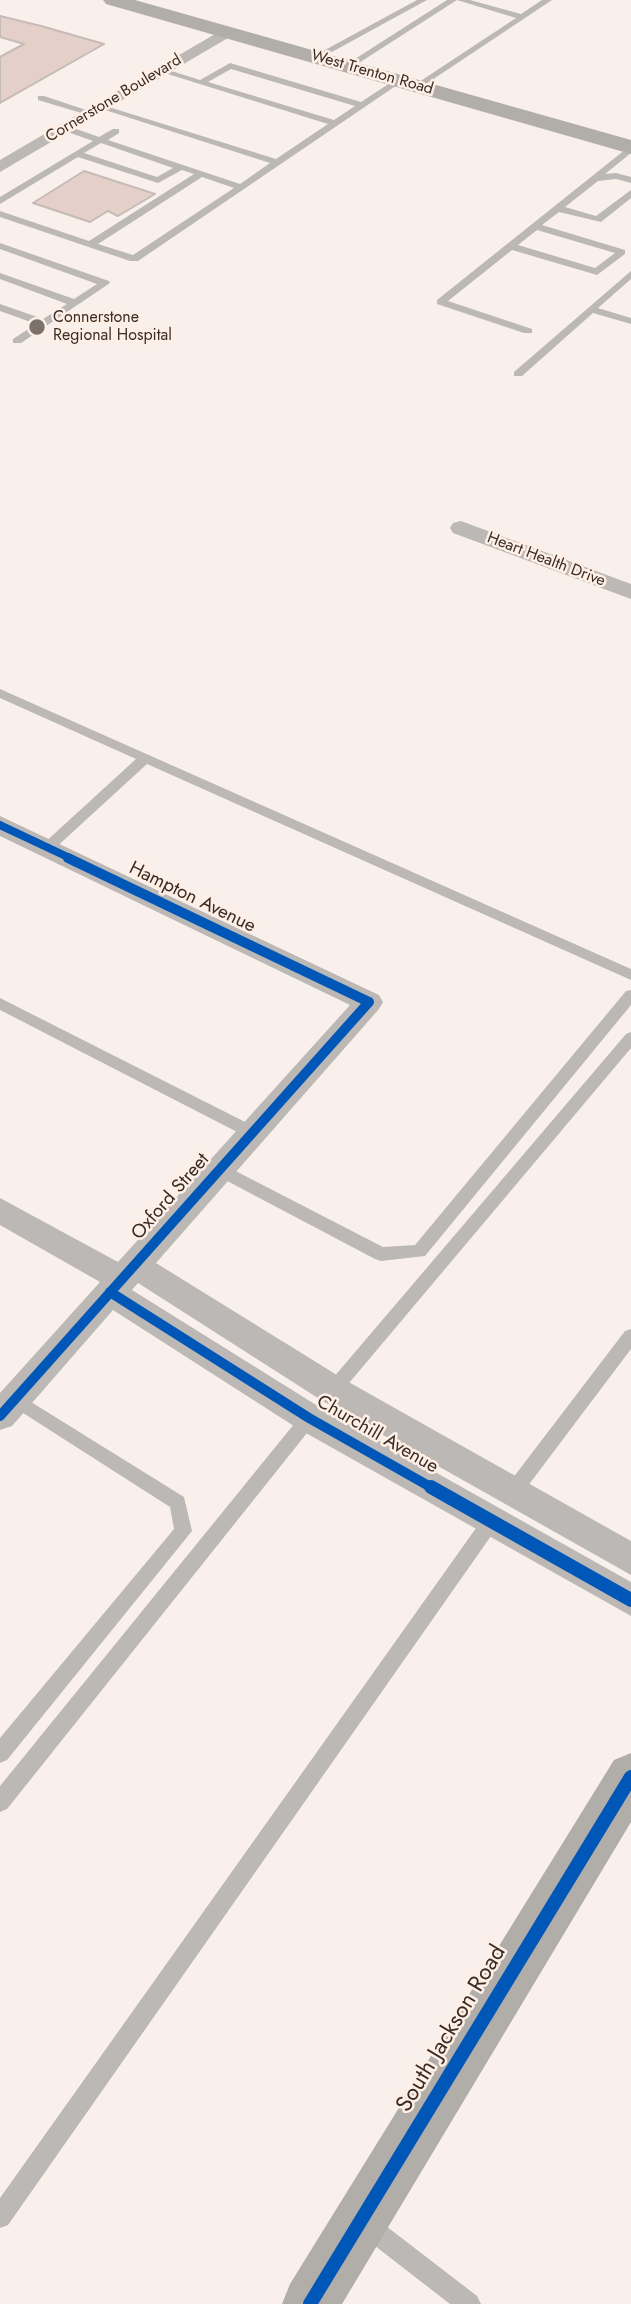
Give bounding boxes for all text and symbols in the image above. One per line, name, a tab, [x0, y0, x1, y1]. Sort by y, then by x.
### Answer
street label: West Trenton Road	[309, 46, 435, 100]
street label: Cornerstone Boulevard	[43, 51, 185, 147]
place label: Connerstone Regional Hospital	[53, 308, 172, 346]
marker: Connerstone Regional Hospital	[27, 317, 47, 337]
street label: Heart Health Drive	[484, 529, 608, 591]
street label: Hampton Avenue	[125, 857, 259, 939]
street label: Oxford Street	[127, 1149, 215, 1245]
street label: Churchill Avenue	[312, 1391, 442, 1479]
street label: South Jackson Road	[391, 1941, 513, 2117]

